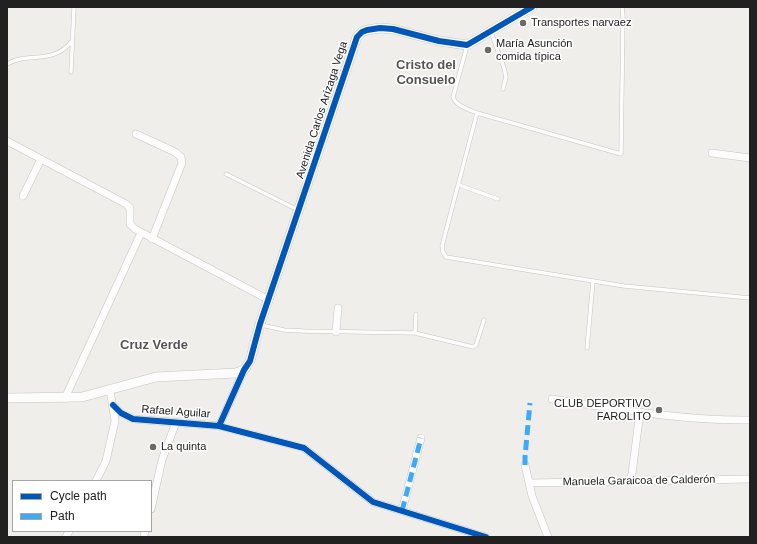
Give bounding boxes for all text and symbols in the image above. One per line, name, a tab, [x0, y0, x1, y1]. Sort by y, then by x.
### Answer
place label: Transportes narvaez	[531, 16, 631, 30]
marker: Transportes narvaez	[518, 18, 528, 28]
place label: María Asunción comida típica	[496, 37, 572, 63]
street label: Avenida Carlos Arízaga Vega	[294, 40, 350, 180]
marker: María Asunción comida típica	[483, 45, 493, 55]
district label: Cristo del Consuelo	[396, 57, 456, 88]
district label: Cruz Verde	[120, 337, 188, 353]
place label: CLUB DEPORTIVO FAROLITO	[554, 397, 651, 423]
street label: Rafael Aguilar	[141, 403, 211, 421]
marker: CLUB DEPORTIVO FAROLITO	[654, 405, 664, 415]
place label: La quinta	[161, 440, 206, 454]
marker: La quinta	[148, 442, 158, 452]
street label: Manuela Garaicoa de Calderón	[562, 473, 716, 489]
legend	[12, 480, 152, 532]
text: Cycle path	[50, 489, 107, 503]
text: Path	[50, 509, 75, 523]

